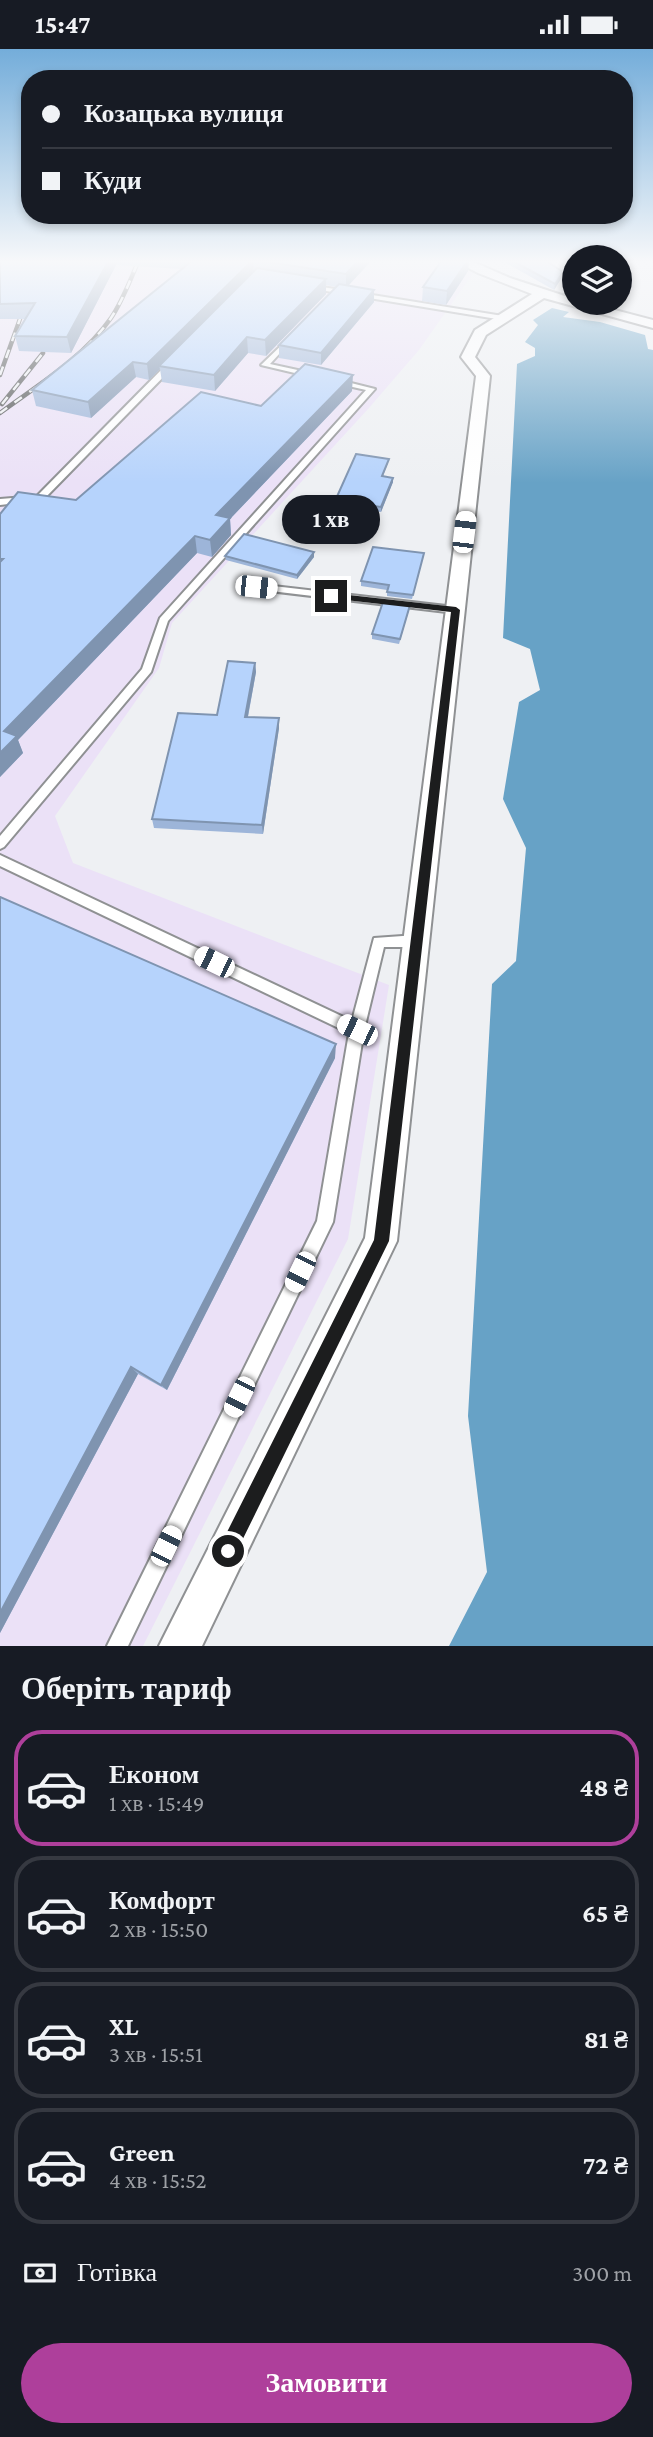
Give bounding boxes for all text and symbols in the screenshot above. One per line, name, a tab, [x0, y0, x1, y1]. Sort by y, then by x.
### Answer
text: 15:47	[35, 10, 91, 39]
text: Козацька вулиця	[84, 99, 283, 128]
text: Куди	[84, 166, 142, 195]
map controls	[562, 245, 632, 315]
button: layers	[562, 245, 632, 315]
callout: 1 хв	[282, 495, 380, 543]
text: 1 хв	[313, 506, 349, 532]
car	[452, 510, 477, 554]
car	[235, 574, 278, 600]
route end	[315, 580, 347, 612]
car	[191, 943, 238, 981]
car	[334, 1011, 381, 1049]
car	[282, 1249, 319, 1295]
car	[221, 1374, 258, 1420]
car	[148, 1523, 185, 1569]
route start	[212, 1535, 244, 1567]
text: Оберіть тариф	[21, 1670, 232, 1706]
icon: car	[25, 1757, 88, 1820]
text: Економ	[109, 1760, 199, 1789]
text: 48 ₴	[579, 1773, 628, 1802]
text: 1 хв · 15:49	[109, 1790, 204, 1816]
icon: car	[25, 1883, 88, 1946]
text: Комфорт	[109, 1886, 215, 1915]
text: 65 ₴	[582, 1899, 628, 1928]
text: 2 хв · 15:50	[109, 1916, 208, 1942]
icon: car	[25, 2009, 88, 2072]
text: XL	[109, 2012, 138, 2041]
text: 81 ₴	[584, 2025, 628, 2054]
text: 3 хв · 15:51	[109, 2041, 203, 2067]
icon: car	[25, 2135, 88, 2198]
text: Green	[109, 2138, 175, 2167]
text: 72 ₴	[583, 2151, 628, 2180]
text: 4 хв · 15:52	[109, 2167, 207, 2193]
icon: cash	[21, 2254, 59, 2292]
text: Готівка	[77, 2258, 157, 2287]
text: 300 m	[572, 2260, 632, 2286]
button: Замовити	[21, 2343, 632, 2423]

